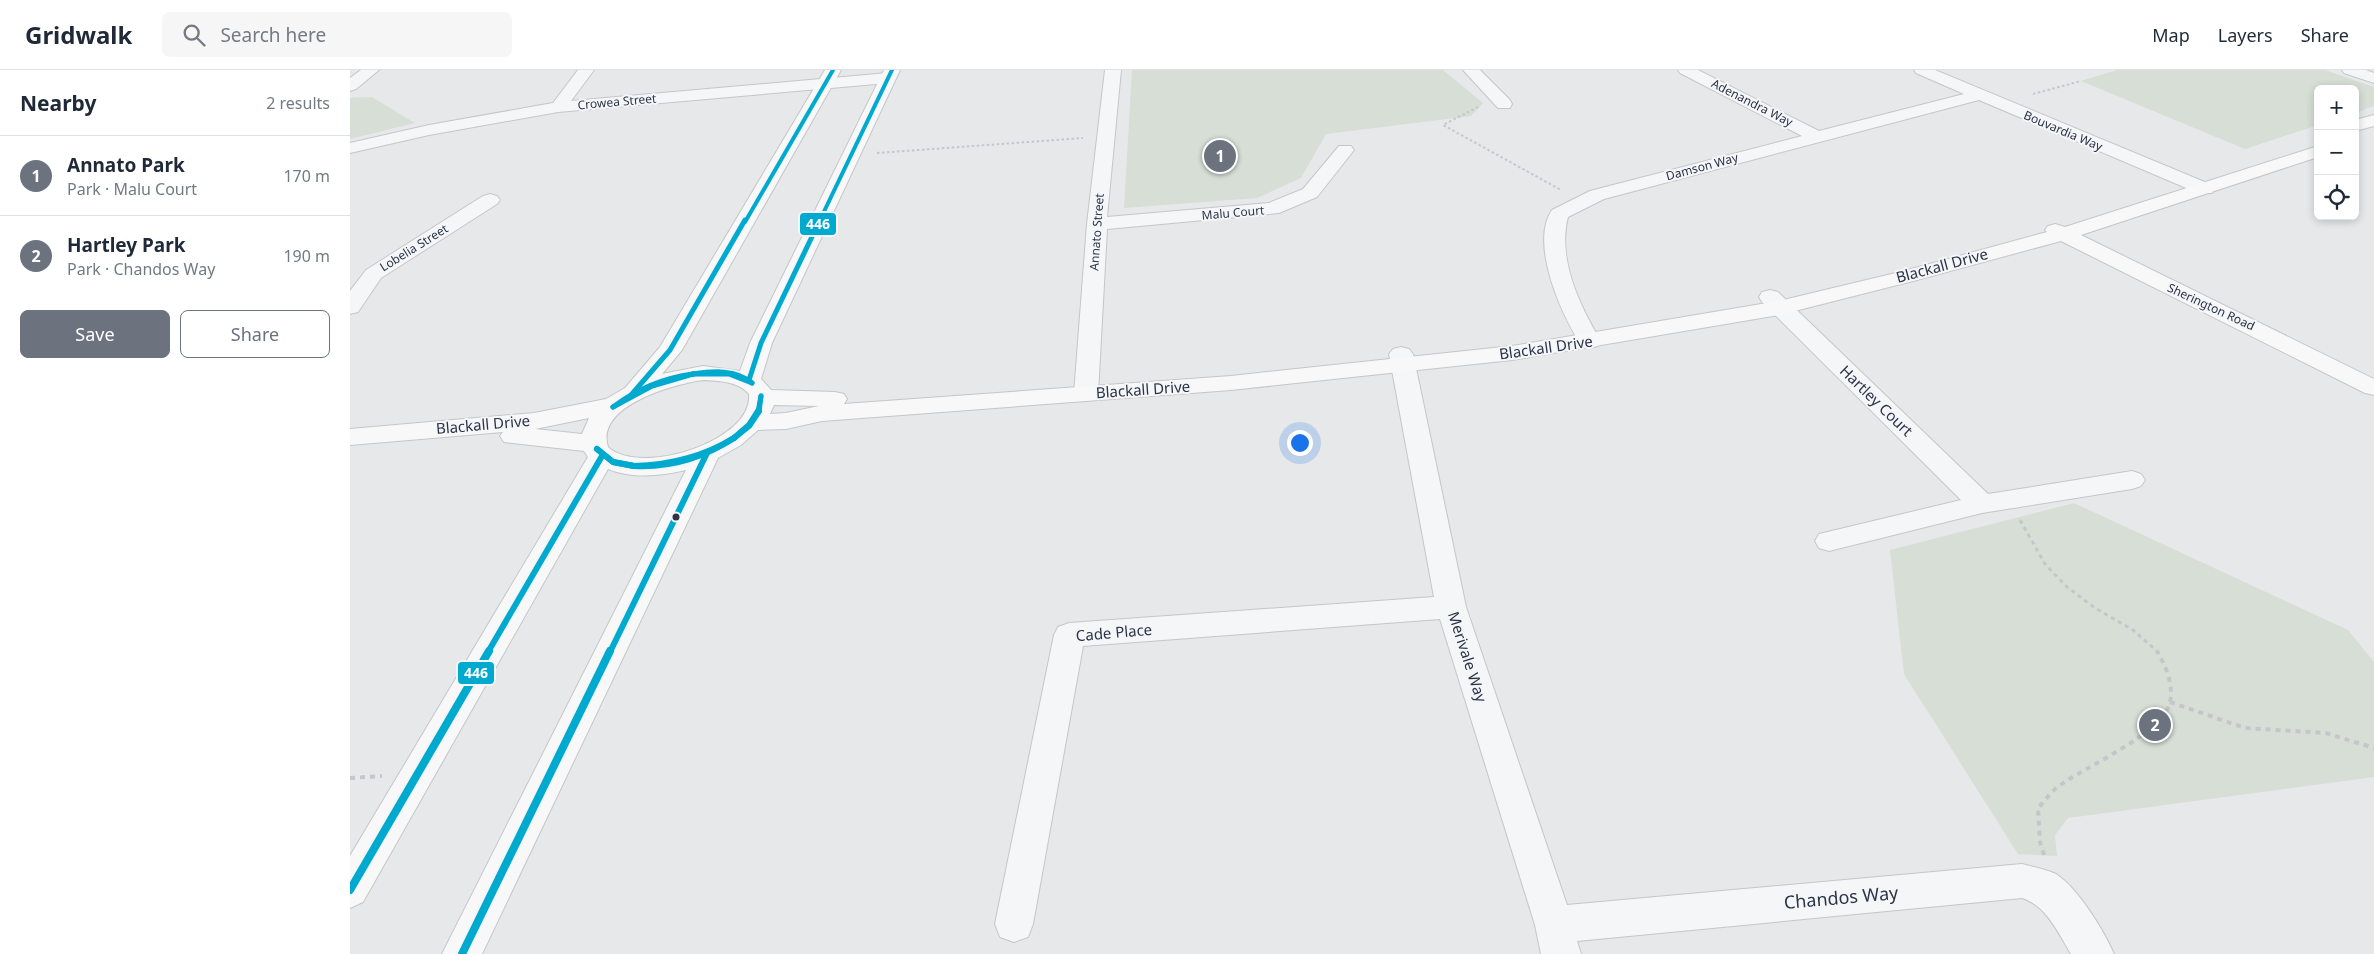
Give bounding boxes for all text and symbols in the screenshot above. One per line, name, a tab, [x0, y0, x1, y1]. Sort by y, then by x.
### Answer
search box	[162, 12, 512, 57]
text: Gridwalk	[25, 18, 132, 51]
icon: search	[180, 21, 208, 49]
text: Search here	[220, 22, 326, 48]
text: Map	[2152, 23, 2190, 47]
text: Layers	[2218, 23, 2273, 47]
text: Share	[2301, 23, 2349, 47]
street label: Adenandra Way	[1709, 75, 1797, 131]
map controls	[2314, 85, 2359, 220]
button: +	[2314, 85, 2359, 130]
text: Nearby	[20, 89, 96, 117]
street label: Crowea Street	[577, 90, 658, 113]
text: 2 results	[266, 92, 330, 114]
street label: Bouvardia Way	[2021, 106, 2106, 155]
button: −	[2314, 130, 2359, 175]
pin: 1	[1204, 137, 1236, 175]
street label: Damson Way	[1664, 148, 1741, 184]
text: Annato Park	[67, 152, 185, 178]
text: 1	[31, 165, 41, 187]
text: 170 m	[283, 165, 330, 187]
button: locate	[2314, 175, 2359, 220]
text: Park · Malu Court	[67, 178, 197, 200]
street label: Annato Street	[1085, 192, 1108, 271]
street label: Malu Court	[1201, 201, 1266, 224]
line badge: 446	[799, 212, 837, 236]
text: 446	[806, 214, 830, 233]
street label: Lobelia Street	[376, 220, 452, 275]
text: Hartley Park	[67, 232, 186, 258]
street label: Blackall Drive	[1894, 243, 1990, 287]
text: 2	[31, 245, 41, 267]
text: 190 m	[283, 245, 330, 267]
text: Park · Chandos Way	[67, 258, 215, 280]
street label: Sherington Road	[2165, 279, 2258, 334]
button: Save	[20, 310, 170, 358]
button: Share	[180, 310, 330, 358]
street label: Blackall Drive	[1498, 331, 1594, 363]
street label: Hartley Court	[1836, 360, 1918, 441]
street label: Blackall Drive	[1095, 376, 1191, 402]
street label: Blackall Drive	[435, 410, 531, 438]
your location	[1287, 430, 1313, 456]
unlabelled marker	[671, 512, 681, 522]
street label: Merivale Way	[1444, 609, 1492, 705]
street label: Cade Place	[1075, 619, 1153, 645]
line badge: 446	[457, 661, 495, 685]
text: 446	[464, 663, 488, 682]
pin: 2	[2139, 706, 2171, 744]
street label: Chandos Way	[1783, 880, 1900, 914]

